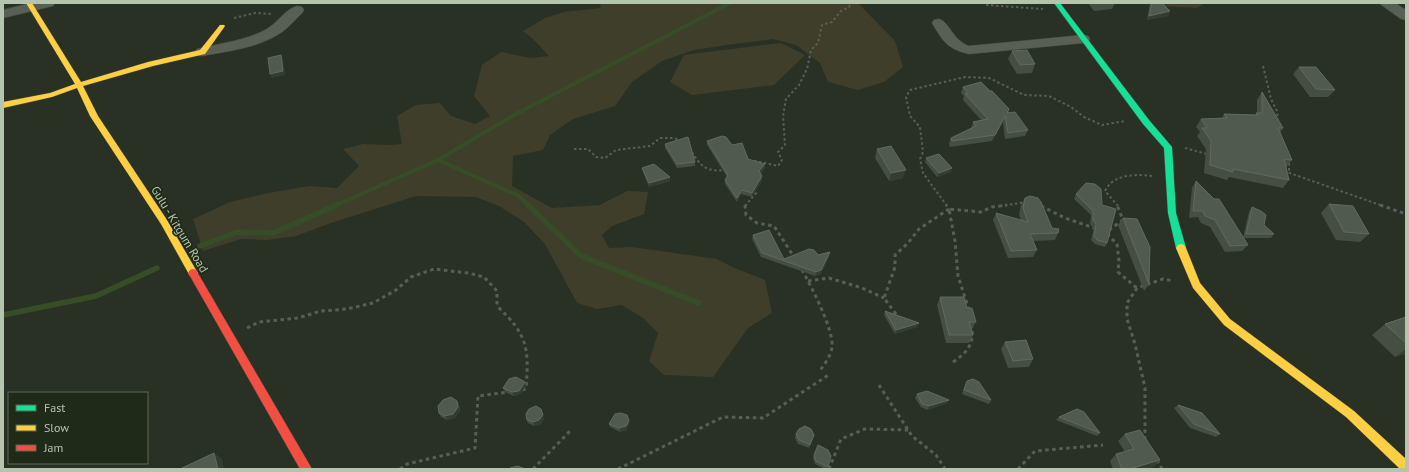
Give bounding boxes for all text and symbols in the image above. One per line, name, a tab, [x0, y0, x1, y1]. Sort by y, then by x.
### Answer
street label: Gulu - Kitgum Road	[148, 183, 212, 275]
legend	[8, 392, 148, 464]
text: Fast	[44, 400, 65, 415]
text: Slow	[44, 420, 69, 435]
text: Jam	[43, 440, 63, 455]

